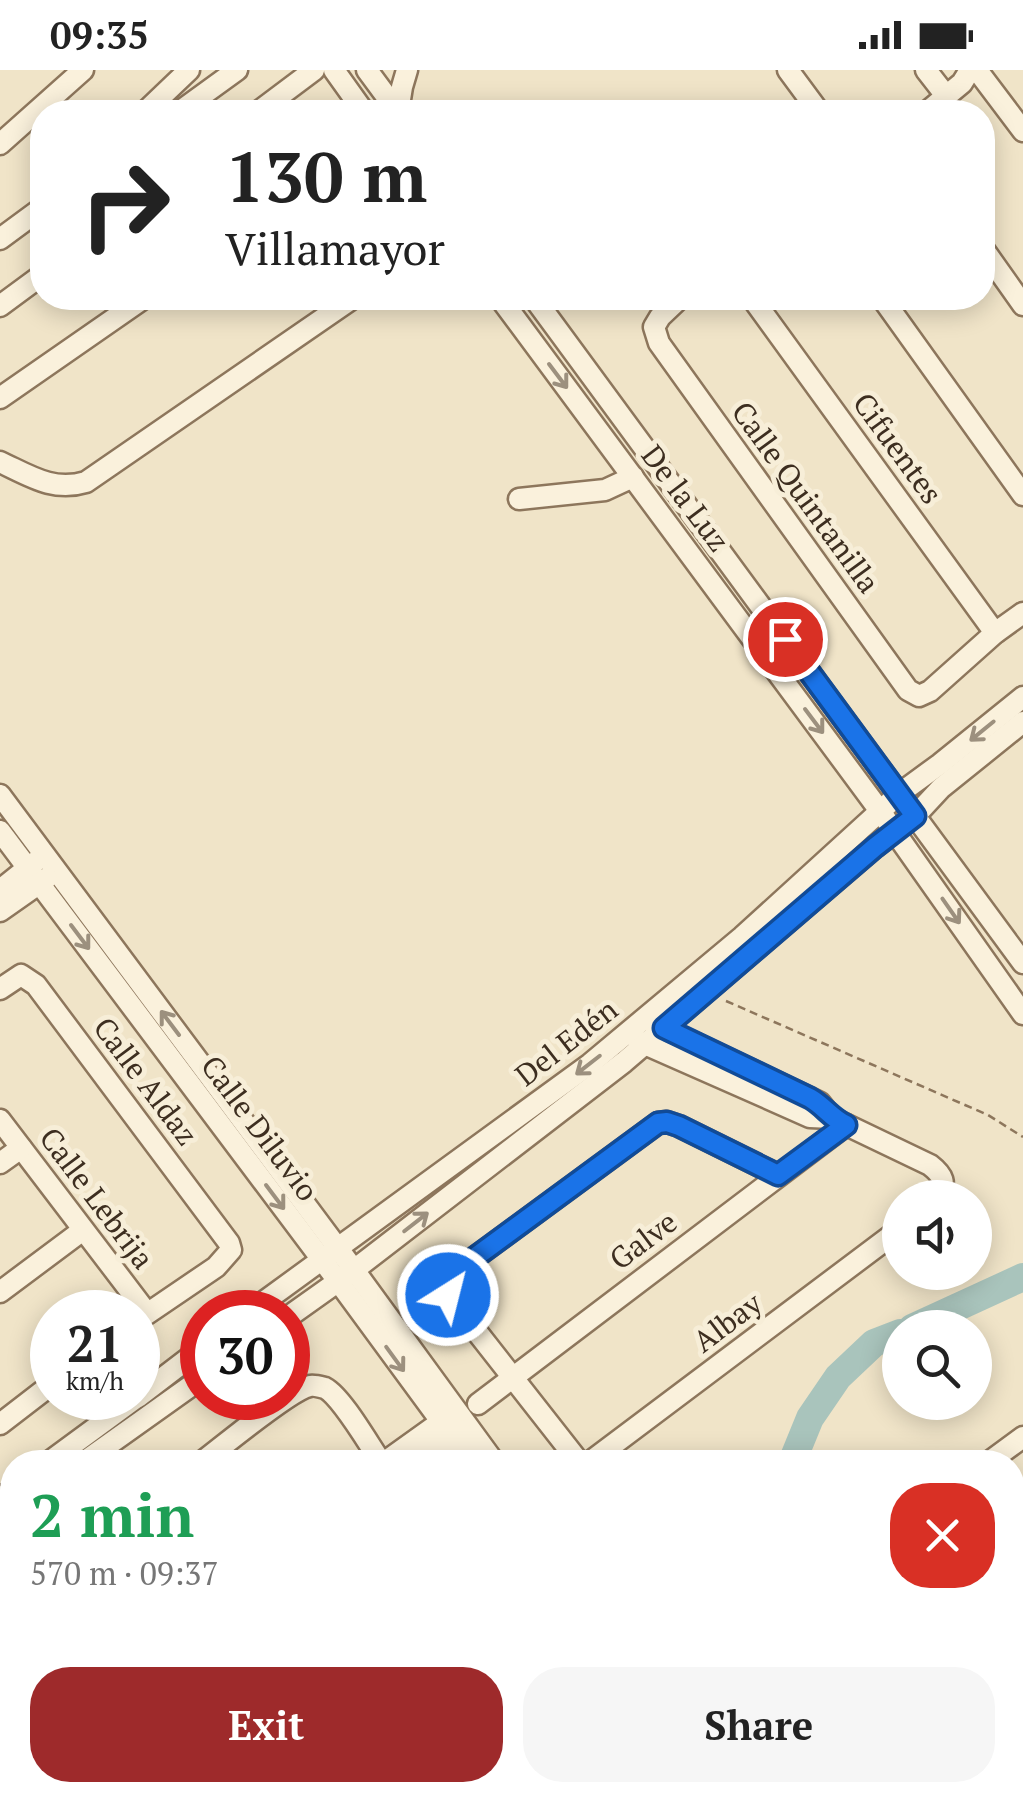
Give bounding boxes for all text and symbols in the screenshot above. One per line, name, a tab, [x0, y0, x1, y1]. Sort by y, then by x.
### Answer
text: 09:35	[50, 10, 149, 60]
text: 130 m	[225, 129, 427, 222]
icon: right	[60, 140, 190, 270]
text: Villamayor	[225, 218, 445, 278]
one-way arrow	[547, 362, 568, 389]
street label: Cifuentes	[844, 384, 952, 512]
street label: Calle Quintanilla	[723, 393, 889, 601]
street label: De la Luz	[633, 437, 739, 559]
pin	[743, 597, 828, 682]
icon: arrive	[758, 612, 813, 667]
one-way arrow	[803, 707, 824, 735]
one-way arrow	[969, 720, 995, 742]
one-way arrow	[940, 897, 961, 925]
one-way arrow	[69, 923, 90, 950]
street label: Del Edén	[507, 989, 626, 1095]
street label: Calle Aldaz	[85, 1009, 207, 1153]
one-way arrow	[160, 1010, 181, 1037]
street label: Calle Diluvio	[192, 1047, 328, 1209]
one-way arrow	[575, 1054, 602, 1075]
street label: Calle Lebrija	[31, 1119, 163, 1277]
map controls	[882, 1180, 992, 1420]
button: sound	[882, 1180, 992, 1290]
one-way arrow	[264, 1183, 285, 1210]
street label: Galve	[601, 1202, 685, 1278]
one-way arrow	[402, 1212, 429, 1233]
position arrow	[396, 1243, 500, 1347]
street label: Albay	[685, 1283, 770, 1361]
speed limit sign: 30	[180, 1290, 310, 1420]
text: 21	[67, 1310, 123, 1376]
button: search	[882, 1310, 992, 1420]
one-way arrow	[385, 1345, 406, 1372]
text: km/h	[66, 1364, 124, 1397]
text: 2 min	[30, 1475, 194, 1554]
button: close	[890, 1483, 995, 1588]
text: 570 m · 09:37	[30, 1552, 218, 1594]
button: Exit	[30, 1667, 503, 1782]
button: Share	[523, 1667, 995, 1782]

